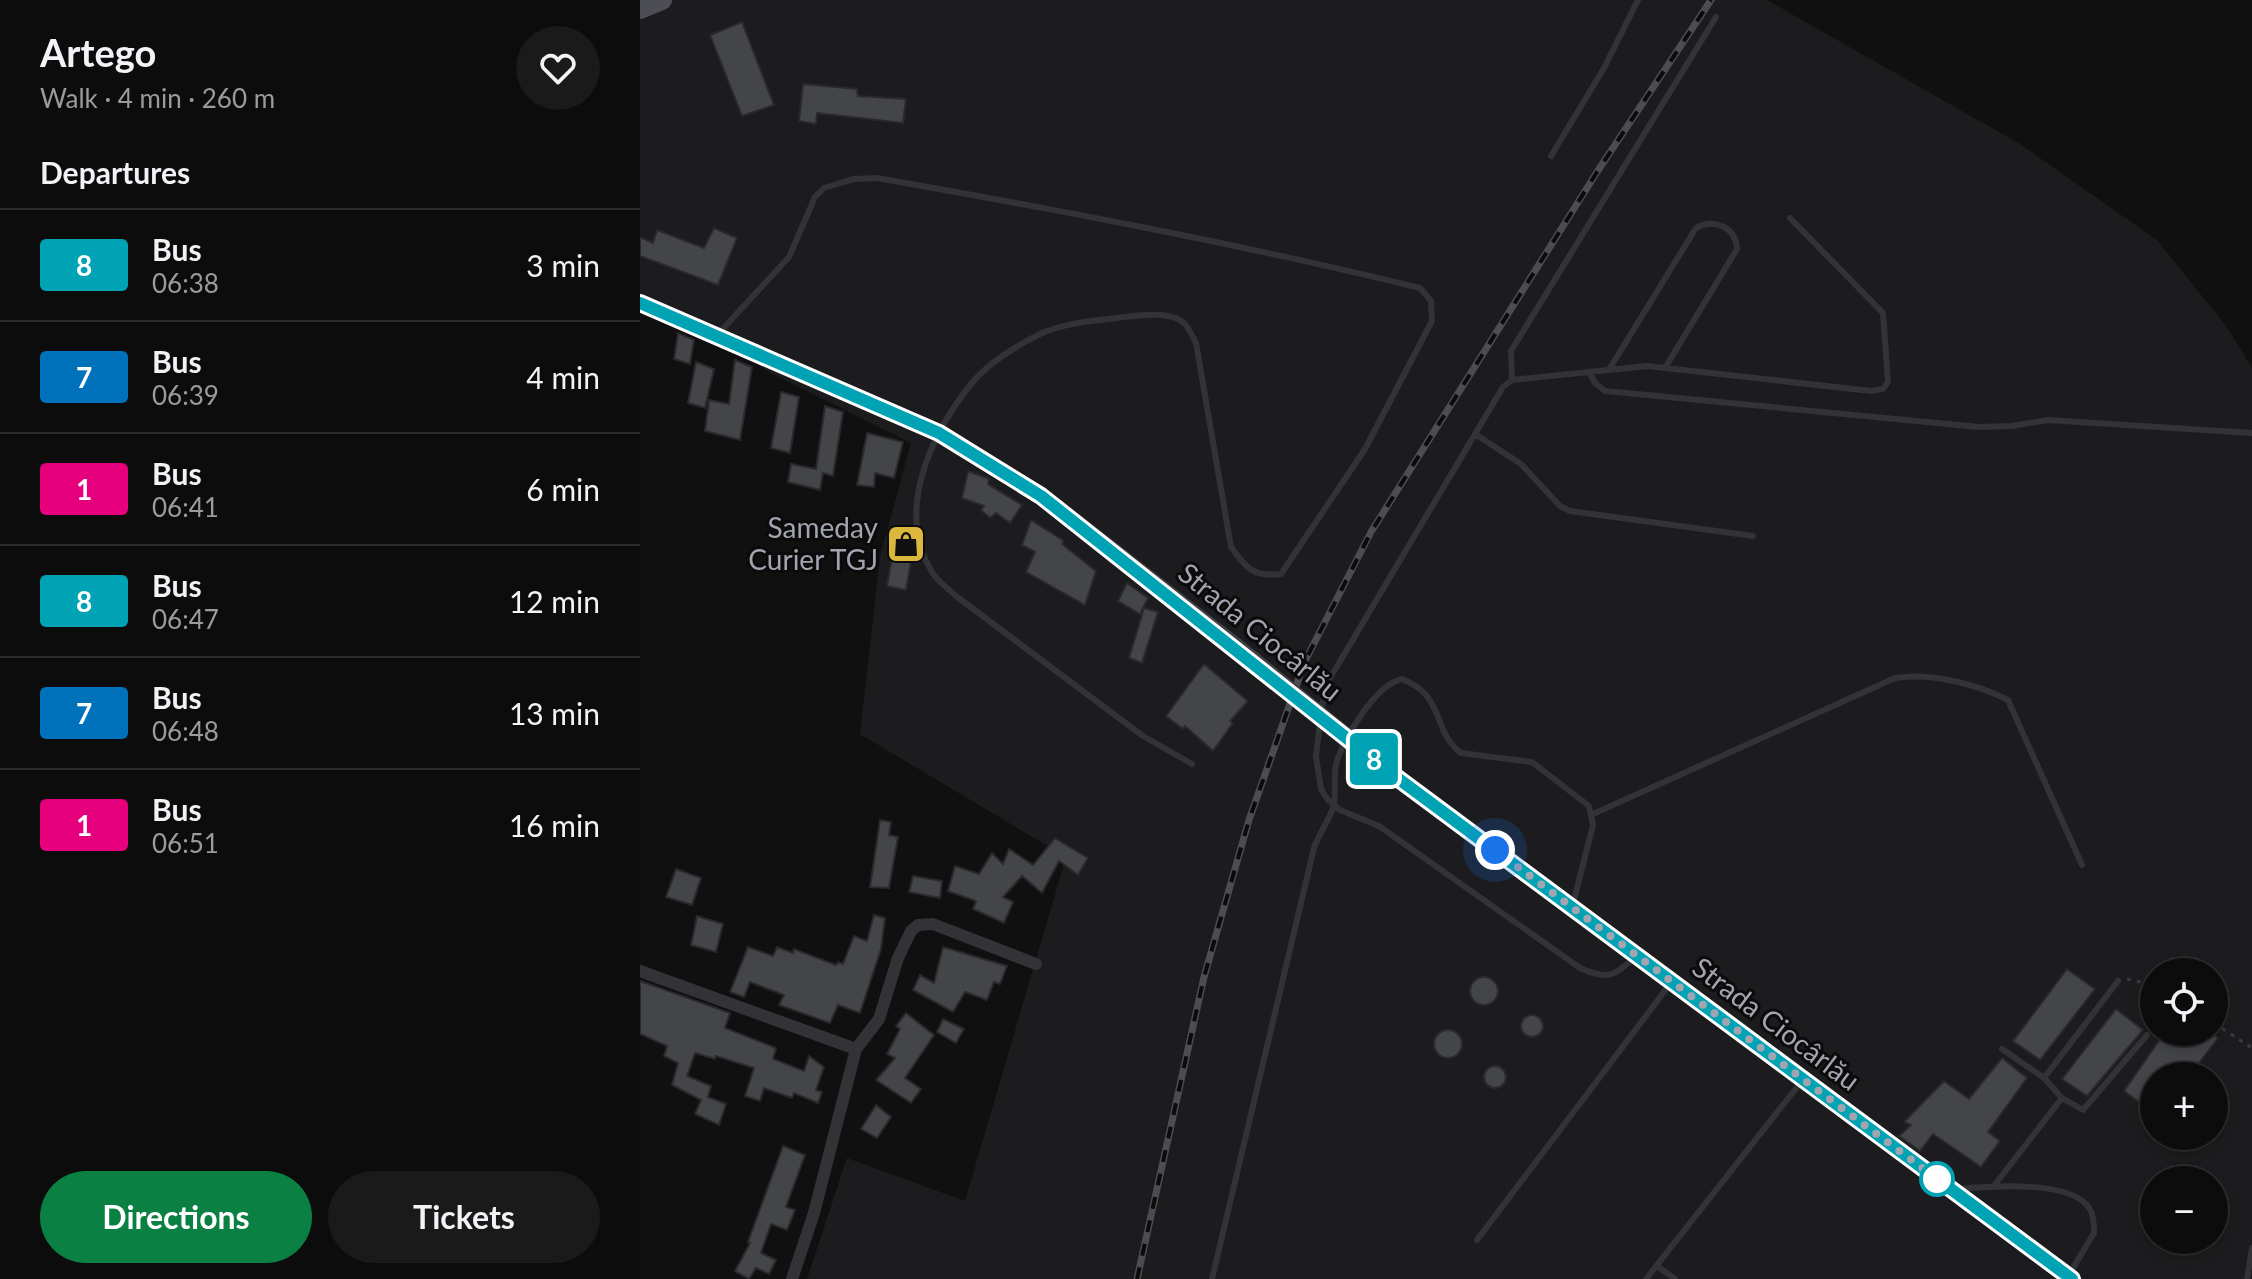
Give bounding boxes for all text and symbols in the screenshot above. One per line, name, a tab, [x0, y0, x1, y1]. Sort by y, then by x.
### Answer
button: heart	[516, 26, 600, 110]
text: Artego	[40, 29, 156, 75]
text: Walk · 4 min · 260 m	[40, 82, 275, 114]
text: Departures	[40, 154, 190, 190]
text: Bus	[152, 231, 202, 267]
text: 3 min	[526, 247, 600, 283]
text: 8	[76, 248, 92, 282]
text: 06:38	[152, 267, 219, 299]
text: Bus	[152, 343, 202, 379]
text: 4 min	[526, 359, 600, 395]
text: 7	[76, 360, 92, 394]
text: 06:39	[152, 379, 219, 411]
text: Bus	[152, 455, 202, 491]
text: 6 min	[526, 471, 600, 507]
text: 1	[76, 472, 92, 506]
text: 06:41	[152, 491, 219, 523]
place label: Sameday Curier TGJ	[748, 510, 879, 576]
shop icon: Sameday Curier TGJ	[885, 523, 927, 565]
street label: Strada Ciocârlău	[1172, 555, 1349, 707]
text: Bus	[152, 567, 202, 603]
text: 12 min	[509, 583, 600, 619]
text: 8	[76, 584, 92, 618]
text: 06:47	[152, 603, 219, 635]
text: Bus	[152, 679, 202, 715]
text: 13 min	[509, 695, 600, 731]
text: 7	[76, 696, 92, 730]
text: 06:48	[152, 715, 219, 747]
line badge: 8	[1348, 733, 1400, 785]
text: 8	[1366, 742, 1382, 776]
text: Bus	[152, 791, 202, 827]
text: 16 min	[509, 807, 600, 843]
text: 1	[76, 808, 92, 842]
text: 06:51	[152, 827, 219, 859]
your location	[1475, 830, 1515, 870]
street label: Strada Ciocârlău	[1686, 949, 1867, 1097]
map controls	[2140, 958, 2228, 1254]
button: locate	[2140, 958, 2228, 1046]
button: +	[2140, 1062, 2228, 1150]
unlabelled marker	[1920, 1162, 1954, 1196]
button: −	[2140, 1166, 2228, 1254]
button: Directions	[40, 1171, 312, 1263]
button: Tickets	[328, 1171, 600, 1263]

